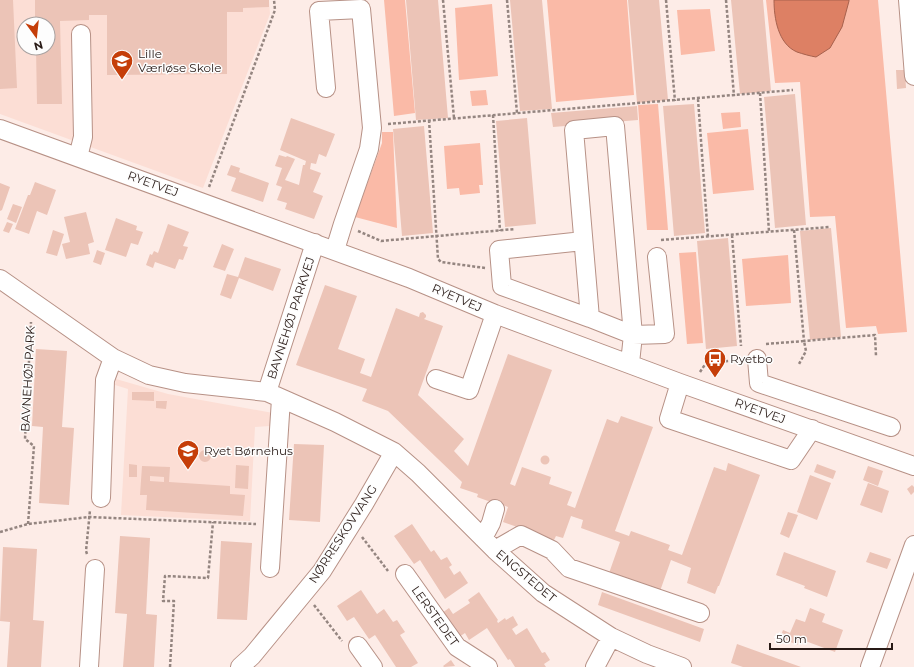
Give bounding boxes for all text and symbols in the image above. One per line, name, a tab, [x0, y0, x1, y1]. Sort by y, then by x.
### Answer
north arrow	[16, 16, 56, 56]
text: N	[32, 38, 45, 54]
place label: Lille Værløse Skole	[138, 46, 222, 75]
school or university icon: Lille Værløse Skole	[109, 48, 135, 81]
street label: RYETVEJ	[126, 167, 181, 200]
street label: BAVNEHØJ PARKVEJ	[264, 255, 317, 381]
street label: RYETVEJ	[430, 280, 485, 315]
street label: BAVNEHØJ PARK	[17, 325, 38, 432]
bus stop icon: Ryetbo	[702, 346, 728, 379]
place label: Ryetbo	[730, 351, 773, 366]
street label: RYETVEJ	[733, 394, 788, 427]
school or university icon: Ryet Børnehus	[175, 438, 201, 471]
place label: Ryet Børnehus	[204, 443, 293, 458]
street label: NØRRESKOVVANG	[305, 482, 380, 586]
street label: ENGSTEDET	[493, 546, 560, 605]
street label: LERSTEDET	[409, 583, 462, 649]
scale bar	[770, 625, 892, 651]
text: 50 m	[776, 631, 807, 646]

